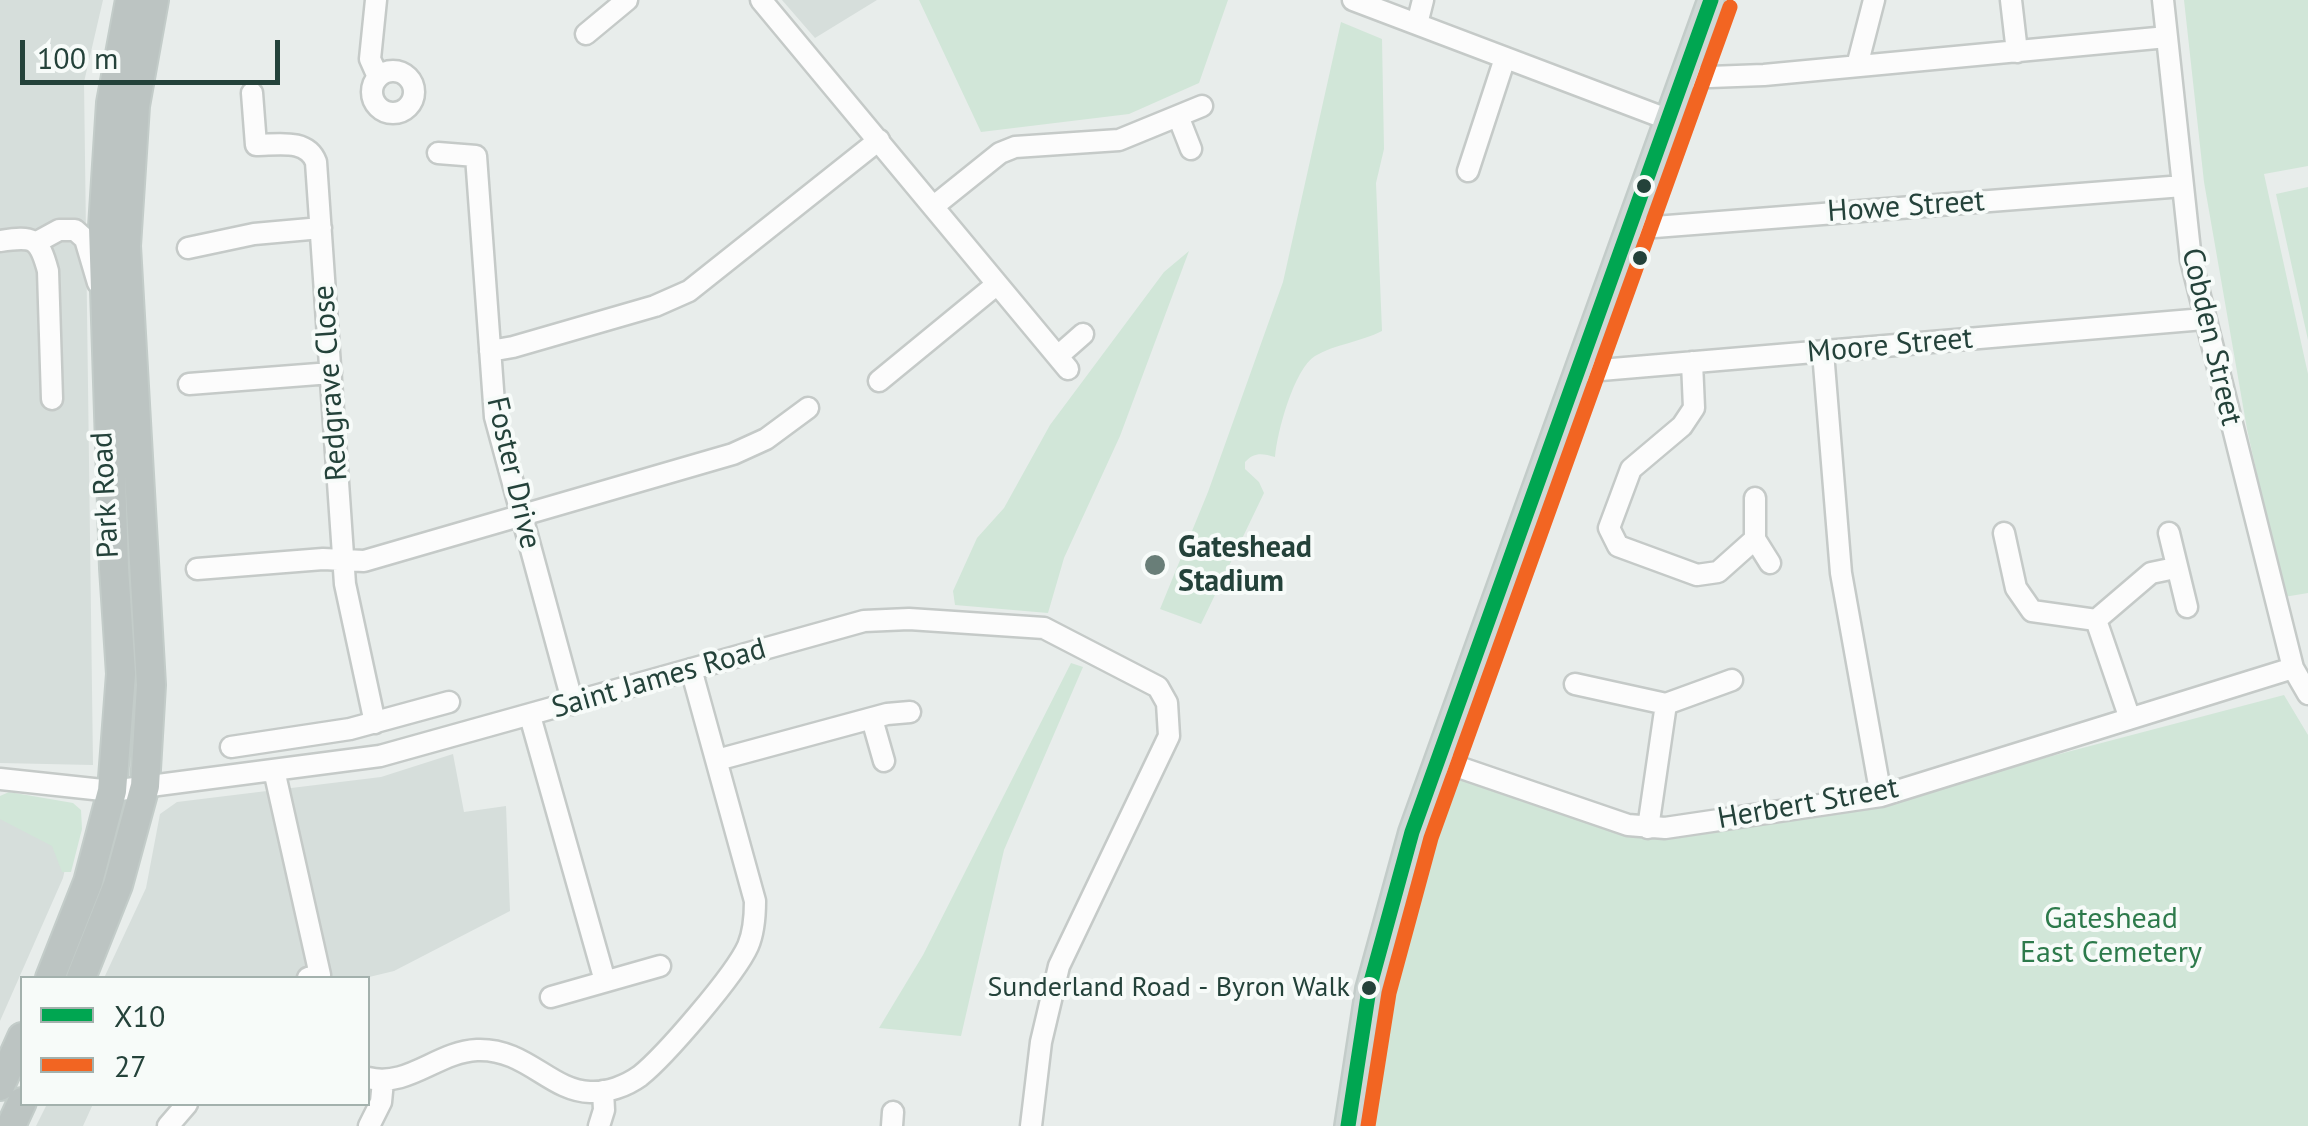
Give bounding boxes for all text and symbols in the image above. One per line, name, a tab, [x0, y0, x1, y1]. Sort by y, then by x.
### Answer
scale bar	[25, 20, 285, 82]
text: 100 m	[37, 38, 118, 77]
unlabelled marker	[1634, 176, 1654, 196]
street label: Howe Street	[1826, 184, 1986, 230]
street label: Cobden Street	[2173, 245, 2249, 429]
unlabelled marker	[1630, 248, 1650, 268]
street label: Redgrave Close	[306, 284, 356, 482]
street label: Moore Street	[1806, 321, 1974, 371]
street label: Foster Drive	[478, 394, 548, 552]
street label: Park Road	[85, 431, 127, 559]
place label: Gateshead Stadium	[1178, 530, 1312, 600]
marker: Gateshead Stadium	[1142, 552, 1168, 578]
street label: Saint James Road	[548, 631, 770, 727]
street label: Herbert Street	[1715, 770, 1901, 838]
park label: Gateshead East Cemetery	[2020, 901, 2202, 972]
place label: Sunderland Road - Byron Walk	[987, 971, 1350, 1005]
legend	[20, 976, 370, 1106]
marker: Sunderland Road - Byron Walk	[1359, 978, 1379, 998]
text: X10	[114, 996, 165, 1035]
text: 27	[114, 1046, 147, 1085]

